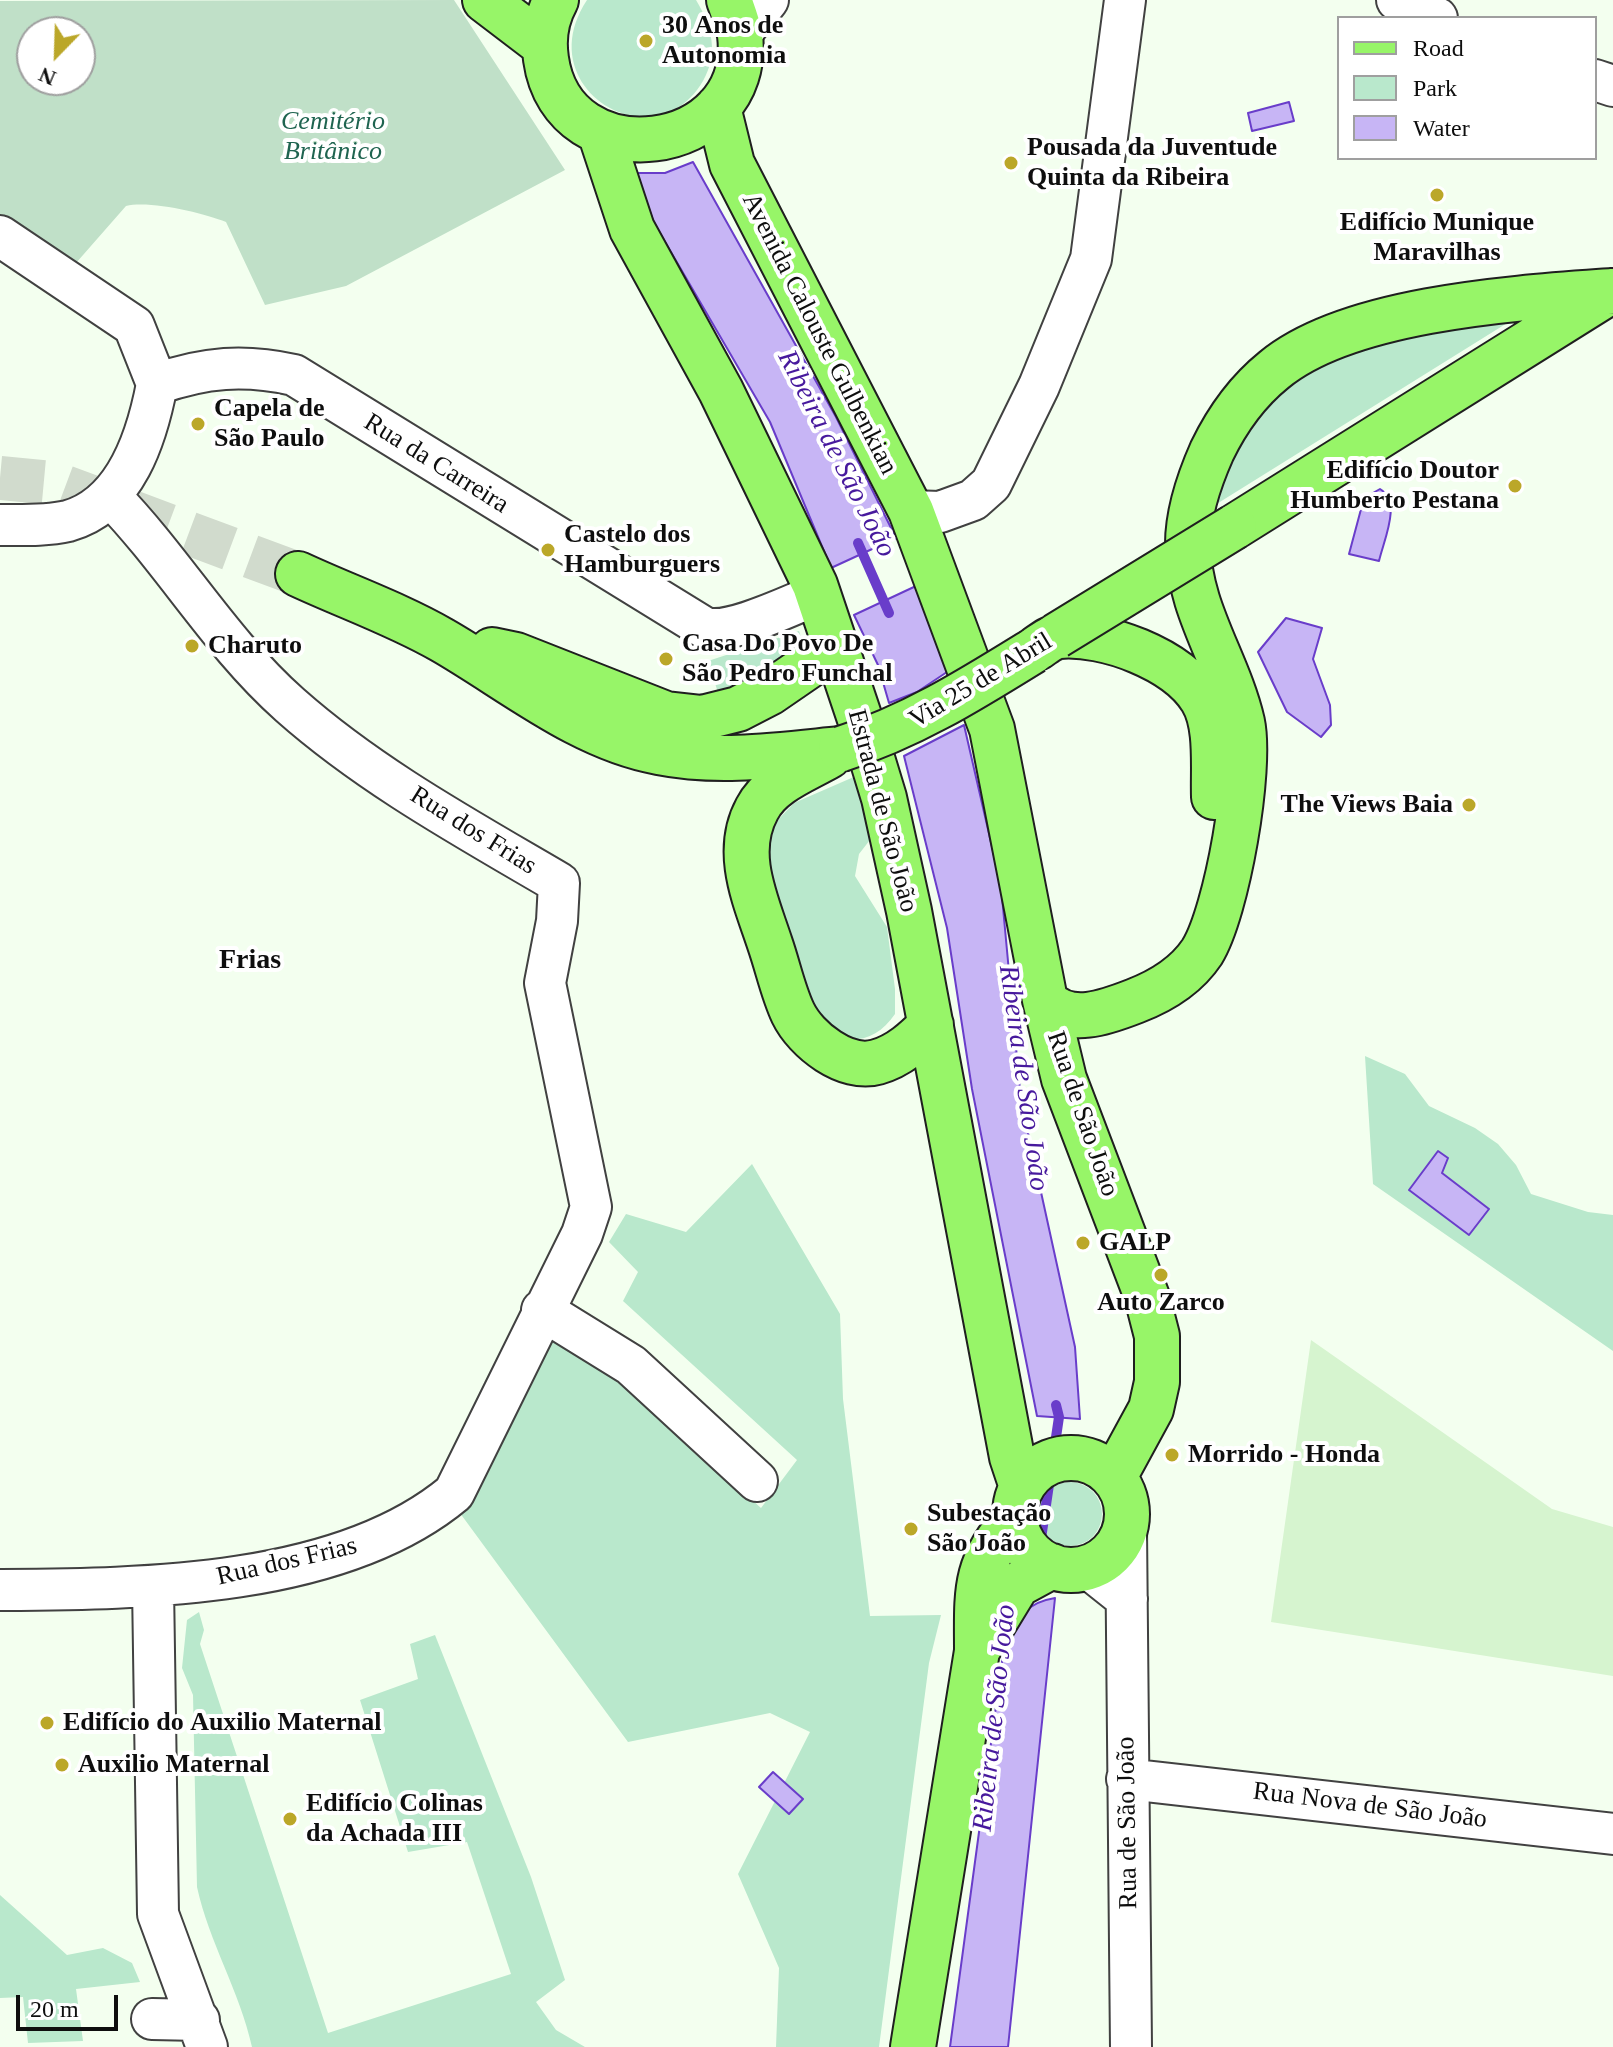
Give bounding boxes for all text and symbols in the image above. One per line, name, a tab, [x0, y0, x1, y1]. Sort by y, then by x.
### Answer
place label: 30 Anos de Autonomia	[662, 10, 786, 72]
north arrow	[16, 16, 96, 96]
legend	[1337, 16, 1597, 160]
marker: 30 Anos de Autonomia	[637, 32, 655, 50]
text: Road	[1413, 35, 1464, 61]
text: N	[35, 62, 59, 91]
text: Park	[1413, 75, 1457, 101]
park label: Cemitério Britânico	[281, 106, 385, 168]
text: Water	[1413, 115, 1470, 141]
place label: Pousada da Juventude Quinta da Ribeira	[1027, 132, 1277, 194]
marker: Pousada da Juventude Quinta da Ribeira	[1002, 154, 1020, 172]
marker: Edifício Munique Maravilhas	[1428, 186, 1446, 204]
street label: Avenida Calouste Gulbenkian	[734, 188, 904, 480]
place label: Edifício Munique Maravilhas	[1340, 207, 1534, 268]
water label: Ribeira de São João	[769, 345, 903, 563]
place label: Capela de São Paulo	[214, 393, 325, 454]
street label: Rua da Carreira	[358, 407, 514, 521]
marker: Capela de São Paulo	[189, 415, 207, 433]
place label: Edifício Doutor Humberto Pestana	[1290, 455, 1499, 516]
marker: Edifício Doutor Humberto Pestana	[1506, 477, 1524, 495]
place label: Castelo dos Hamburguers	[564, 519, 720, 580]
marker: Castelo dos Hamburguers	[539, 541, 557, 559]
street label: Via 25 de Abril	[904, 626, 1058, 736]
place label: Casa Do Povo De São Pedro Funchal	[682, 628, 892, 690]
place label: Charuto	[208, 630, 302, 662]
marker: Charuto	[183, 637, 201, 655]
marker: Casa Do Povo De São Pedro Funchal	[657, 650, 675, 668]
street label: Estrada de São João	[840, 706, 924, 916]
street label: Rua dos Frias	[404, 780, 542, 882]
place label: The Views Baia	[1281, 789, 1453, 821]
marker: The Views Baia	[1460, 796, 1478, 814]
district label: Frias	[219, 944, 281, 978]
water label: Ribeira de São João	[991, 963, 1055, 1193]
street label: Rua de São João	[1039, 1027, 1125, 1201]
place label: GALP	[1099, 1227, 1171, 1259]
marker: GALP	[1074, 1234, 1092, 1252]
marker: Auto Zarco	[1152, 1266, 1170, 1284]
place label: Auto Zarco	[1097, 1287, 1225, 1319]
place label: Morrido - Honda	[1188, 1439, 1380, 1471]
marker: Morrido - Honda	[1163, 1446, 1181, 1464]
place label: Subestação São João	[927, 1498, 1051, 1560]
marker: Subestação São João	[902, 1520, 920, 1538]
street label: Rua dos Frias	[214, 1531, 360, 1593]
water label: Ribeira de São João	[966, 1603, 1024, 1833]
place label: Edifício do Auxilio Maternal	[63, 1707, 382, 1739]
marker: Edifício do Auxilio Maternal	[38, 1714, 56, 1732]
street label: Rua de São João	[1111, 1736, 1145, 1910]
place label: Auxilio Maternal	[78, 1749, 269, 1781]
marker: Auxilio Maternal	[53, 1756, 71, 1774]
street label: Rua Nova de São João	[1251, 1776, 1489, 1836]
place label: Edifício Colinas da Achada III	[306, 1788, 483, 1850]
marker: Edifício Colinas da Achada III	[281, 1810, 299, 1828]
scale bar	[20, 1979, 122, 2029]
text: 20 m	[30, 1996, 79, 2022]

